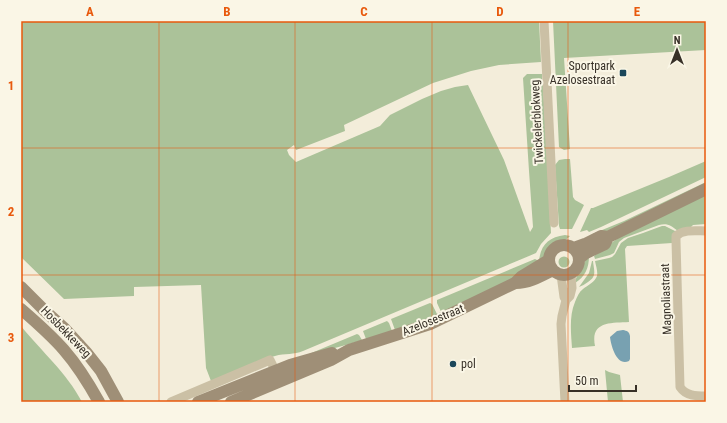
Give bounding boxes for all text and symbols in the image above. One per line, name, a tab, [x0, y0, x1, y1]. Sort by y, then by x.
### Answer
text: A	[86, 4, 94, 19]
text: B	[223, 4, 231, 19]
text: C	[360, 4, 368, 19]
text: D	[496, 4, 504, 19]
text: E	[634, 4, 641, 19]
north arrow	[657, 30, 697, 70]
text: N	[674, 34, 681, 47]
place label: Sportpark Azelosestraat	[550, 59, 616, 87]
marker: Sportpark Azelosestraat	[618, 68, 628, 78]
text: 1	[8, 78, 14, 93]
street label: Twickelerblokweg	[528, 79, 546, 165]
text: 2	[8, 204, 15, 219]
street label: Magnoliastraat	[658, 263, 674, 335]
street label: Azelosestraat	[400, 301, 466, 339]
street label: Hosbekkeweg	[38, 303, 94, 361]
text: 3	[8, 330, 14, 345]
place label: pol	[461, 357, 476, 371]
marker: pol	[448, 359, 458, 369]
scale bar	[569, 367, 636, 393]
text: 50 m	[575, 374, 599, 388]

